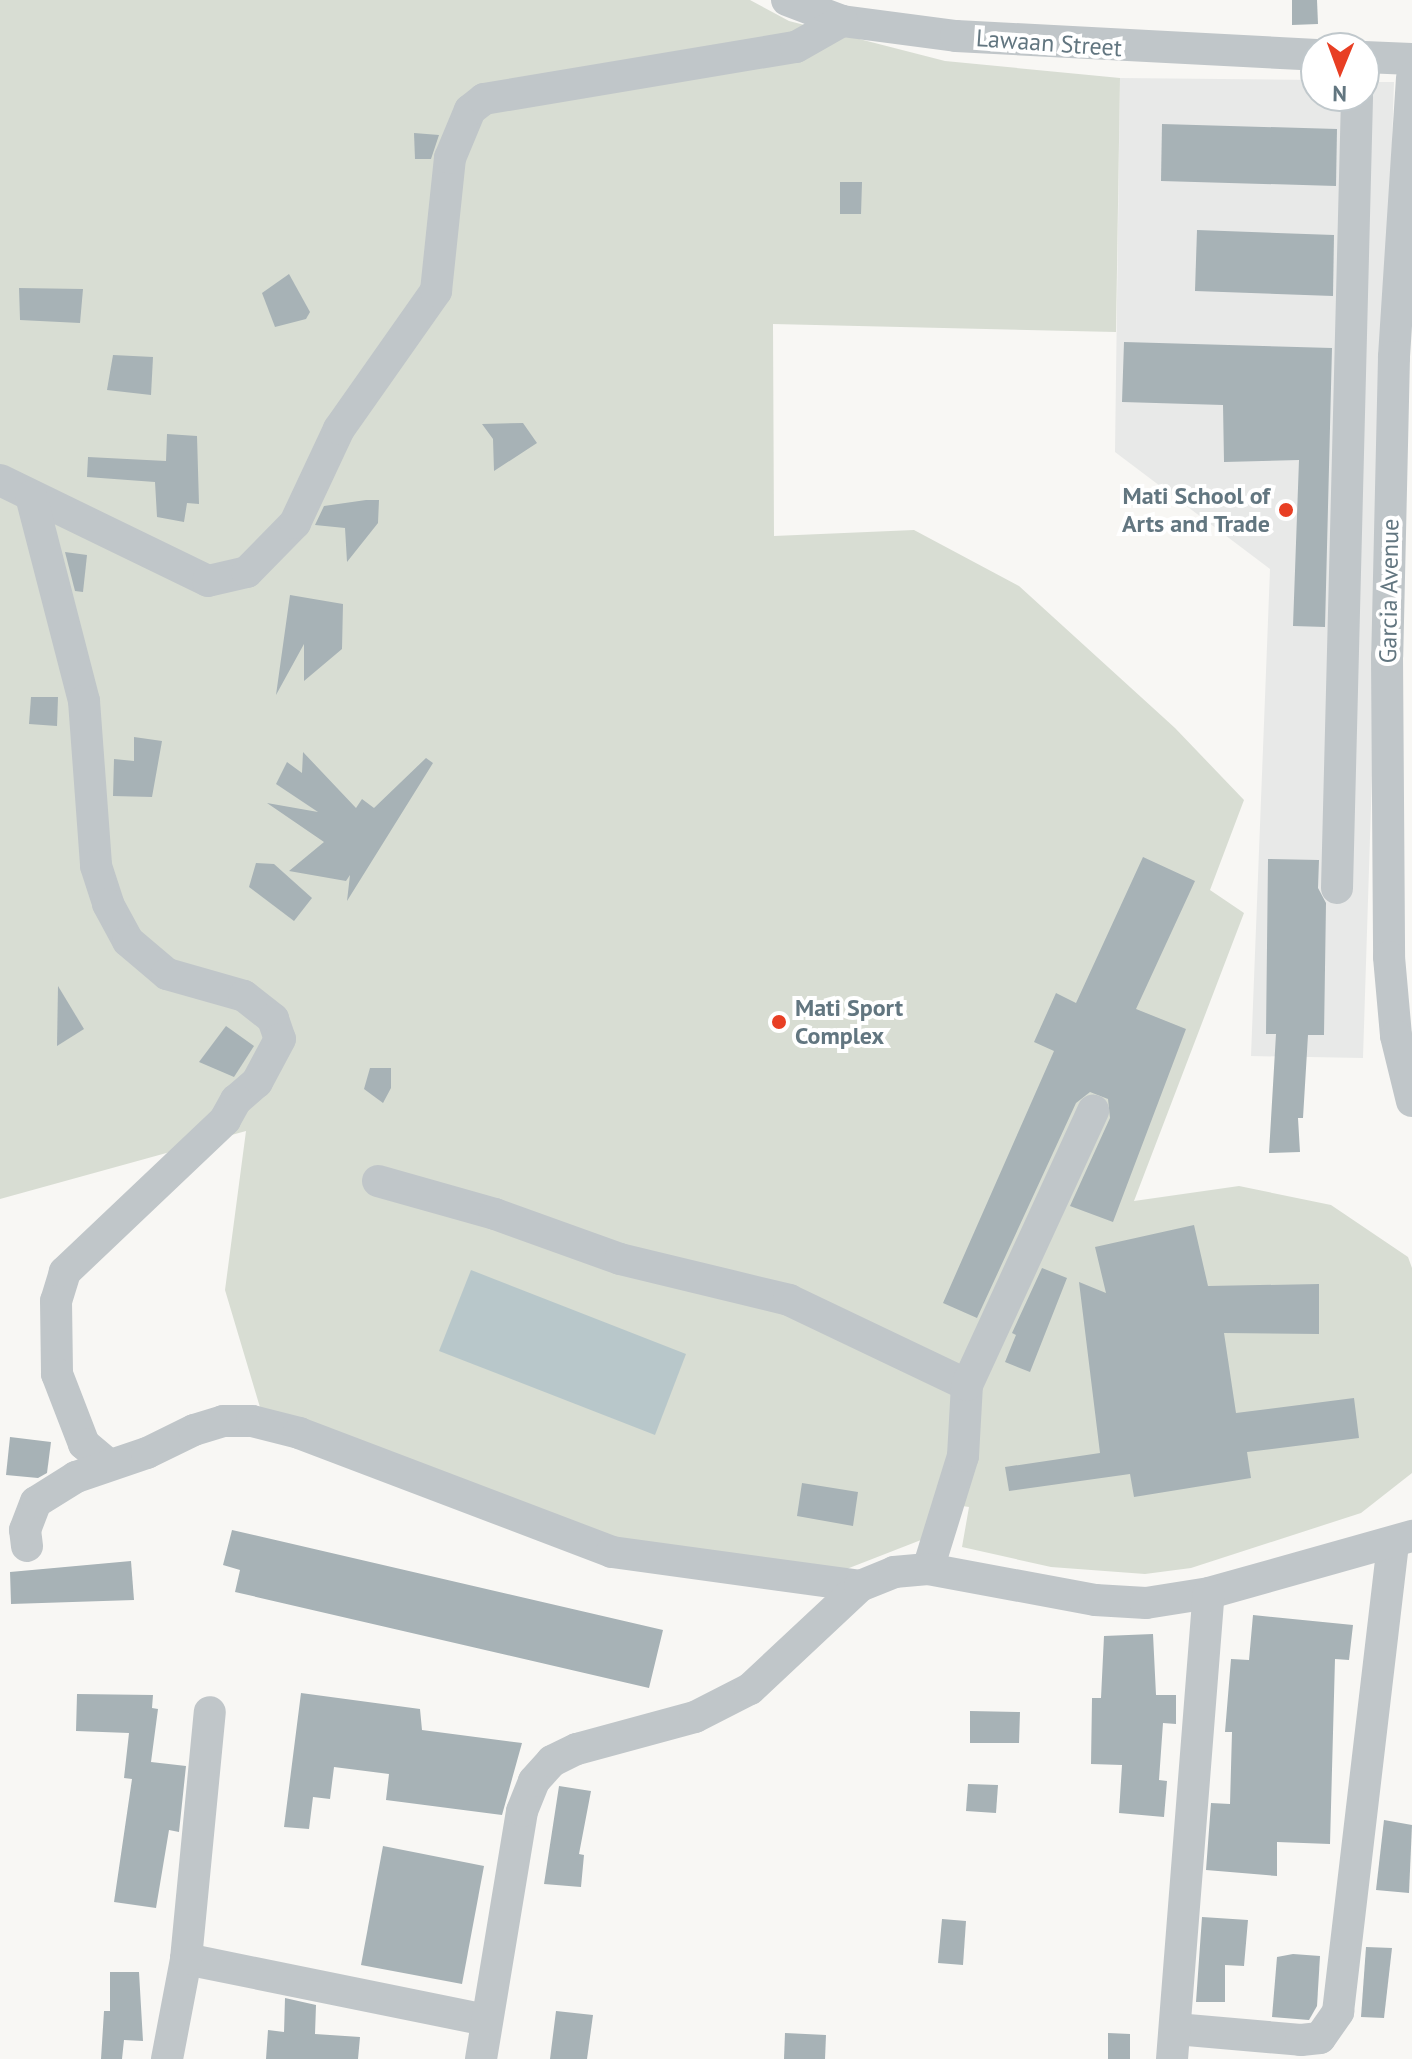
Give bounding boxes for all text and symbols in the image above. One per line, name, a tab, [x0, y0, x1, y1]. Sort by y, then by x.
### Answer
street label: Lawaan Street	[975, 24, 1123, 62]
north arrow	[1300, 32, 1380, 112]
text: N	[1332, 80, 1347, 108]
place label: Mati School of Arts and Trade	[1121, 482, 1270, 538]
marker: Mati School of Arts and Trade	[1277, 501, 1295, 519]
street label: Garcia Avenue	[1373, 518, 1405, 664]
place label: Mati Sport Complex	[795, 994, 903, 1050]
marker: Mati Sport Complex	[770, 1013, 788, 1031]

